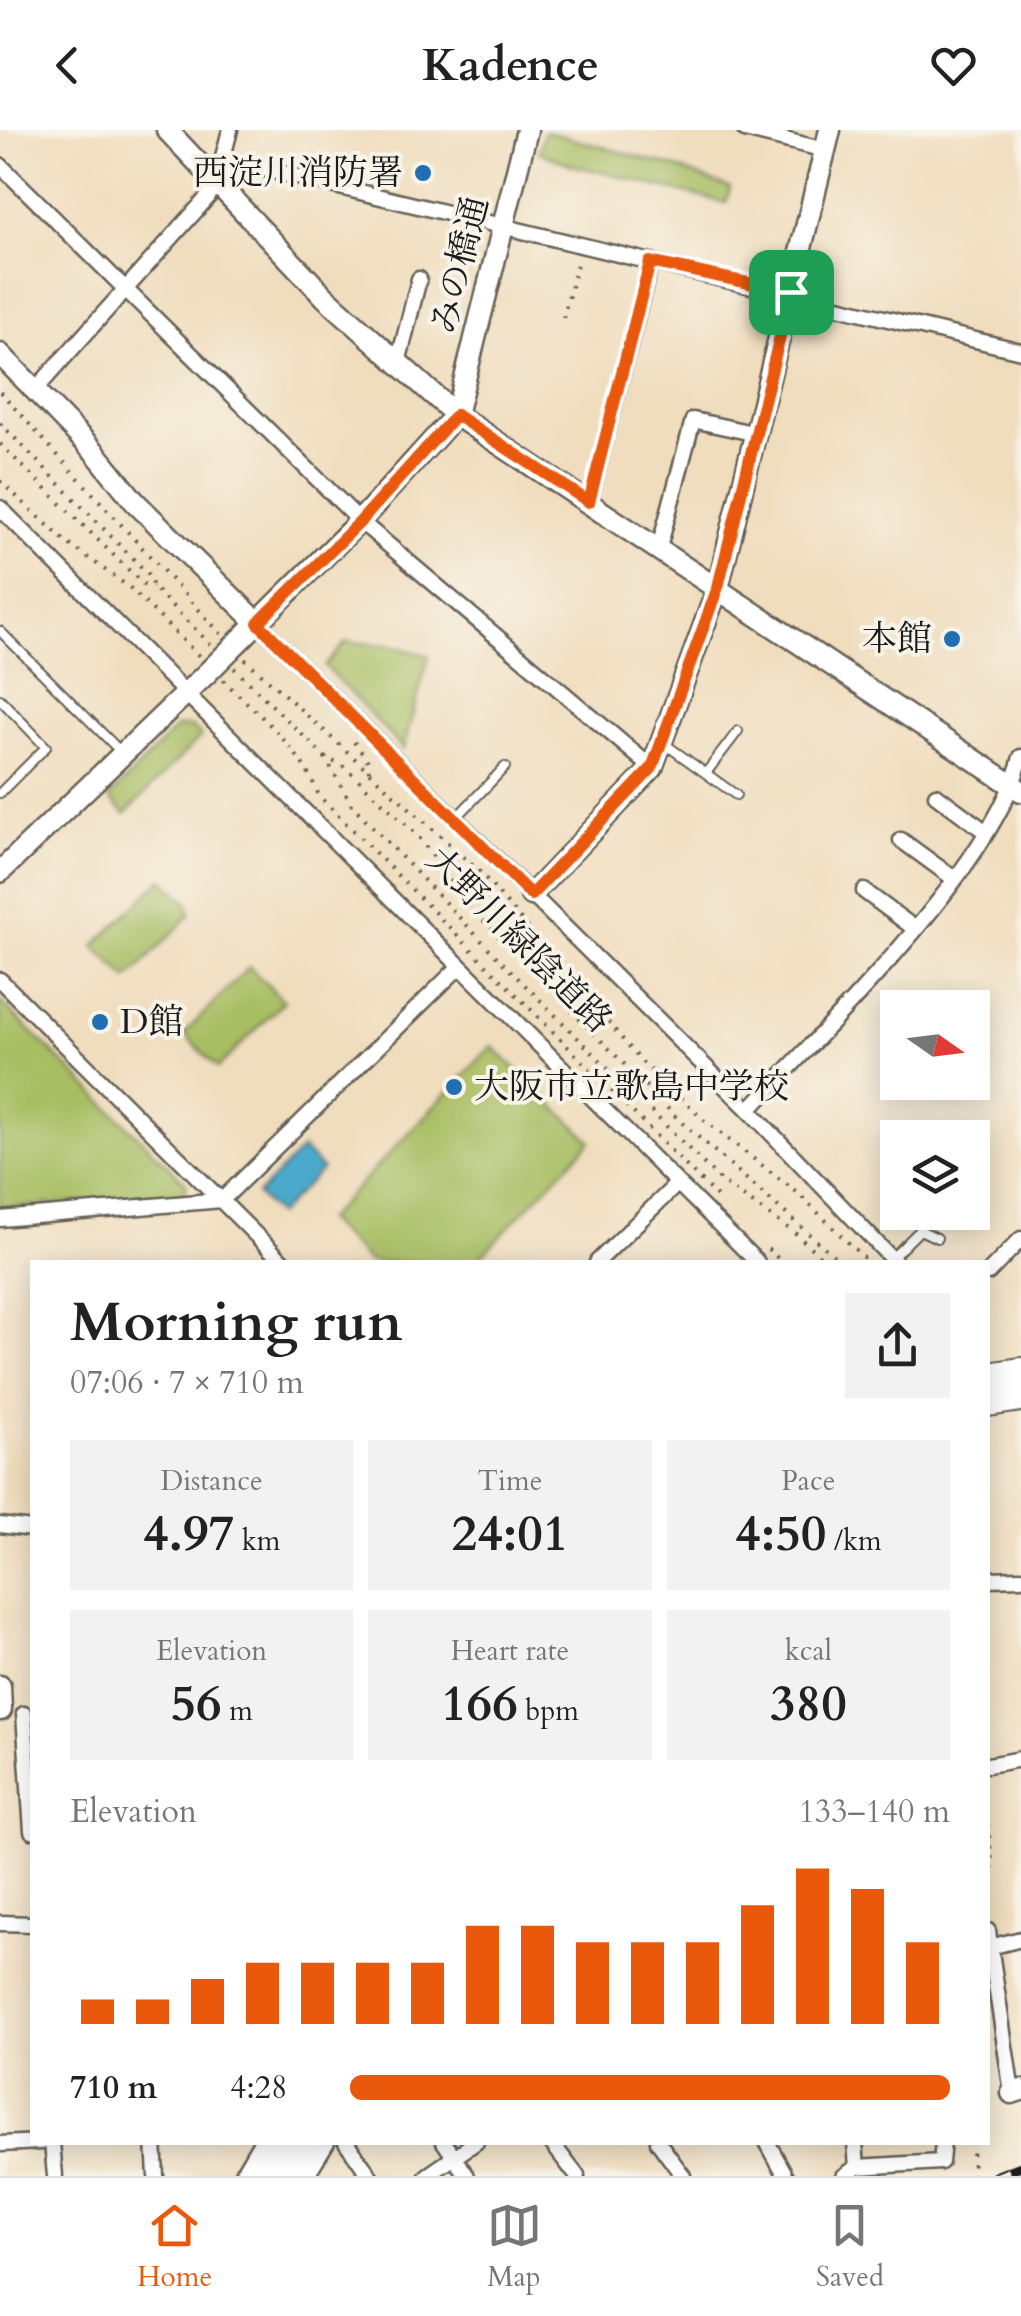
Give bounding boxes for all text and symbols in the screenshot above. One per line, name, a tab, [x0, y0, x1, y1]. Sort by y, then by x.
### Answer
text: Kadence	[422, 35, 599, 96]
icon: back	[40, 38, 95, 93]
icon: heart	[926, 38, 981, 93]
place label: 西淀川消防署	[193, 149, 403, 197]
marker: 西淀川消防署	[412, 162, 434, 184]
street label: みの橋通	[420, 191, 500, 339]
pin	[749, 250, 834, 335]
icon: arrive	[764, 265, 819, 320]
place label: 本館	[862, 615, 932, 663]
marker: 本館	[941, 628, 963, 650]
street label: 大野川緑陰道路	[415, 836, 623, 1044]
north arrow	[880, 990, 990, 1100]
map controls	[880, 990, 990, 1230]
place label: D館	[120, 998, 183, 1046]
marker: D館	[89, 1011, 111, 1033]
place label: 大阪市立歌島中学校	[474, 1063, 789, 1111]
marker: 大阪市立歌島中学校	[443, 1076, 465, 1098]
button: layers	[880, 1120, 990, 1230]
text: Morning run	[70, 1286, 403, 1360]
button: share	[845, 1293, 950, 1398]
text: 07:06 · 7 × 710 m	[70, 1361, 304, 1405]
text: Distance	[160, 1462, 263, 1500]
text: Time	[478, 1462, 542, 1500]
text: Pace	[781, 1462, 835, 1500]
text: 4.97	[143, 1500, 234, 1568]
text: 24:01	[452, 1500, 568, 1568]
text: 4:50	[735, 1500, 826, 1568]
text: km	[234, 1522, 280, 1560]
text: /km	[826, 1522, 882, 1560]
text: Elevation	[156, 1632, 267, 1670]
text: Heart rate	[451, 1632, 569, 1670]
text: kcal	[785, 1632, 832, 1670]
text: 56	[170, 1670, 222, 1738]
text: 166	[441, 1670, 518, 1738]
text: 380	[770, 1670, 847, 1738]
text: m	[222, 1692, 253, 1730]
text: bpm	[518, 1692, 579, 1730]
text: Elevation	[70, 1790, 197, 1834]
text: 133–140 m	[798, 1790, 950, 1834]
text: 710 m	[70, 2066, 157, 2110]
text: 4:28	[230, 2066, 287, 2110]
tab: Home	[137, 2198, 212, 2296]
tab: Map	[487, 2198, 542, 2296]
tab: Saved	[816, 2198, 884, 2296]

